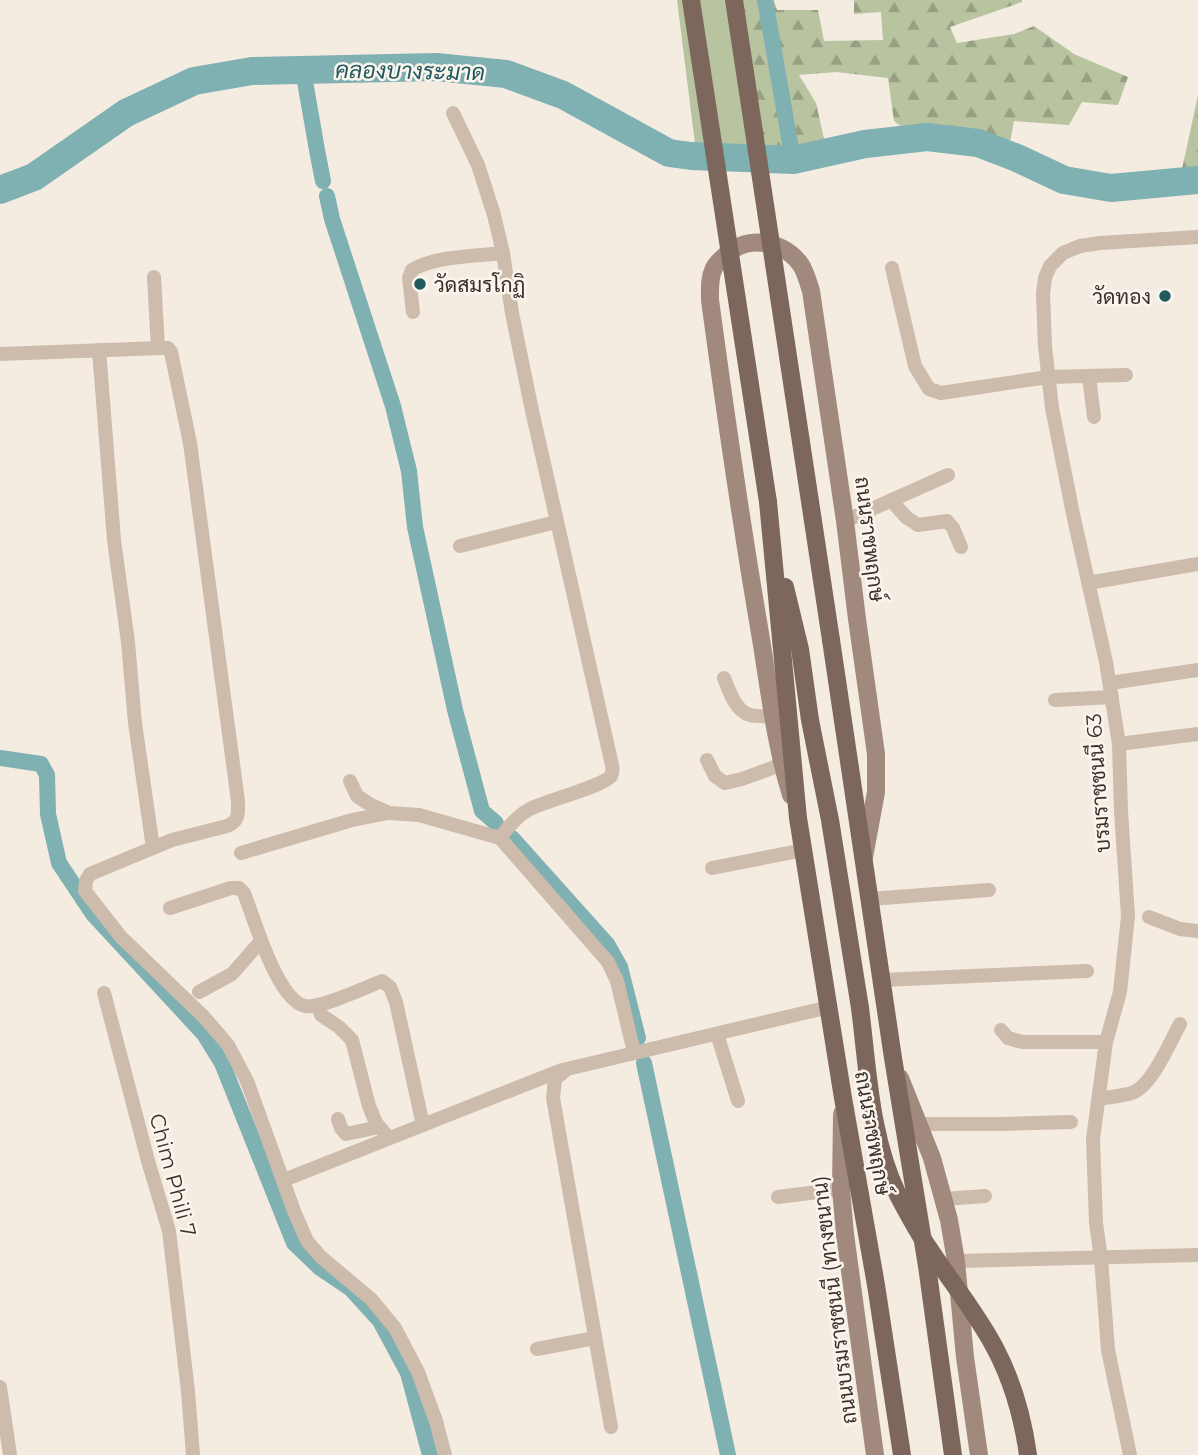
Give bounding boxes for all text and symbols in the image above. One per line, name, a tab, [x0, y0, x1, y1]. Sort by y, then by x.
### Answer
water label: คลองบางระมาด	[335, 56, 485, 86]
place label: วัดสมรโกฏิ	[434, 272, 525, 298]
marker: วัดสมรโกฏิ	[412, 276, 428, 292]
place label: วัดทอง	[1092, 284, 1151, 309]
marker: วัดทอง	[1157, 288, 1173, 304]
street label: ถนนราชพฤกษ์	[850, 475, 891, 604]
street label: บรมราชชนนี 63	[1081, 713, 1115, 853]
street label: ถนนราชพฤกษ์	[850, 1069, 897, 1198]
street label: Chim Phili 7	[145, 1111, 201, 1239]
street label: ถนนบรมราชชนนี (ทางขนาน)	[806, 1174, 862, 1426]

